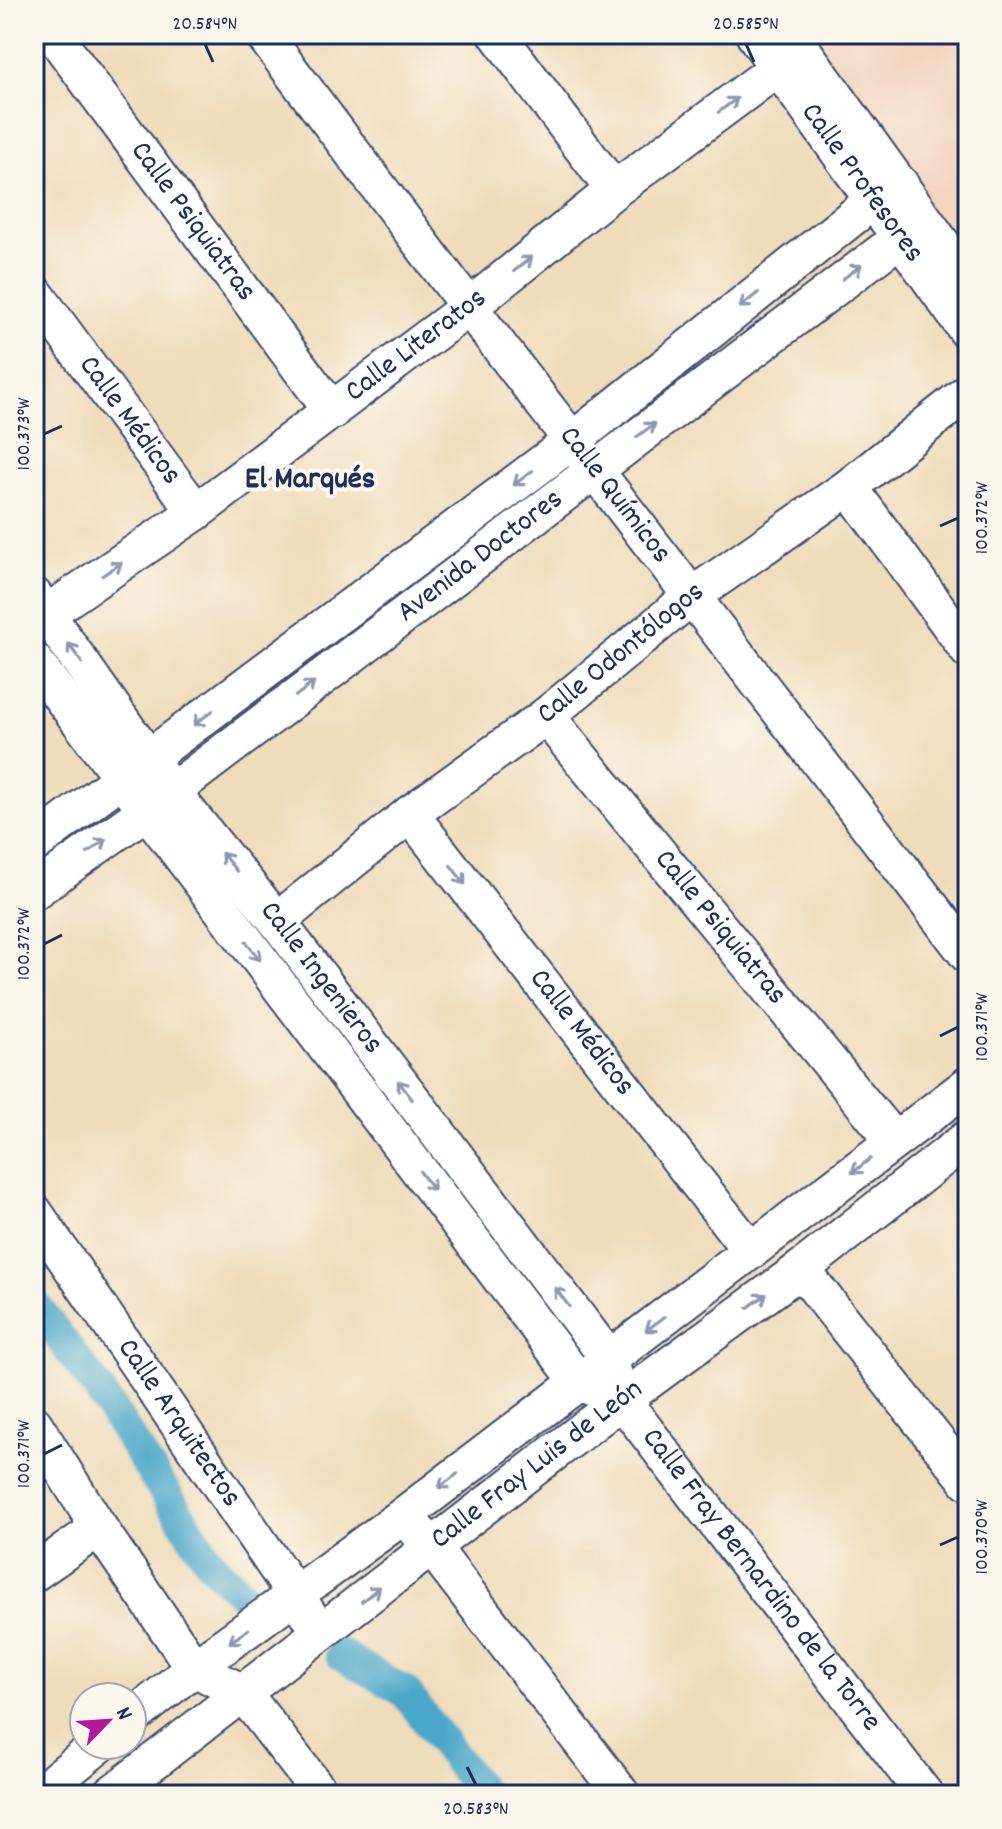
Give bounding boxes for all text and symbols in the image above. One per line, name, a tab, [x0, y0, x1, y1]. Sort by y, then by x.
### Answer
text: 20.584°N	[173, 11, 237, 39]
text: 20.585°N	[713, 11, 779, 39]
street label: Calle Profesores	[789, 95, 934, 272]
one-way arrow	[717, 97, 738, 114]
street label: Calle Psiquiatras	[118, 133, 266, 311]
one-way arrow	[512, 255, 532, 273]
one-way arrow	[841, 264, 862, 281]
street label: Calle Literatos	[337, 279, 497, 414]
one-way arrow	[739, 291, 760, 308]
street label: Calle Médicos	[67, 347, 191, 495]
text: 100.373°W	[11, 397, 39, 470]
street label: Calle Químicos	[547, 418, 681, 573]
one-way arrow	[635, 422, 656, 439]
district label: El Marqués	[245, 458, 375, 504]
one-way arrow	[513, 469, 534, 486]
street label: Avenida Doctores	[389, 479, 573, 634]
text: 100.372°W	[969, 481, 997, 554]
one-way arrow	[100, 561, 122, 578]
street label: Calle Odontólogos	[528, 572, 714, 736]
one-way arrow	[67, 642, 83, 664]
one-way arrow	[294, 681, 315, 698]
one-way arrow	[192, 709, 214, 726]
one-way arrow	[86, 838, 108, 854]
street label: Calle Psiquiatras	[643, 841, 796, 1015]
one-way arrow	[220, 852, 238, 873]
one-way arrow	[449, 864, 466, 885]
street label: Calle Ingenieros	[248, 892, 393, 1064]
text: 100.372°W	[11, 907, 39, 980]
one-way arrow	[244, 940, 261, 962]
street label: Calle Médicos	[517, 960, 645, 1106]
text: 100.371°W	[969, 992, 997, 1061]
one-way arrow	[396, 1080, 413, 1101]
one-way arrow	[851, 1157, 873, 1174]
one-way arrow	[418, 1170, 435, 1191]
one-way arrow	[554, 1287, 571, 1308]
one-way arrow	[745, 1293, 767, 1310]
one-way arrow	[645, 1316, 666, 1333]
street label: Calle Arquitectos	[105, 1330, 251, 1517]
street label: Calle Fray Luis de León	[422, 1369, 653, 1561]
text: 100.371°W	[11, 1419, 39, 1488]
street label: Calle Fray Bernardino de la Torre	[630, 1419, 891, 1741]
one-way arrow	[438, 1473, 459, 1490]
text: 100.370°W	[969, 1499, 997, 1574]
one-way arrow	[360, 1585, 381, 1603]
one-way arrow	[228, 1627, 250, 1644]
north arrow	[68, 1681, 148, 1761]
text: N	[107, 1703, 139, 1726]
text: 20.583°N	[443, 1796, 509, 1824]

